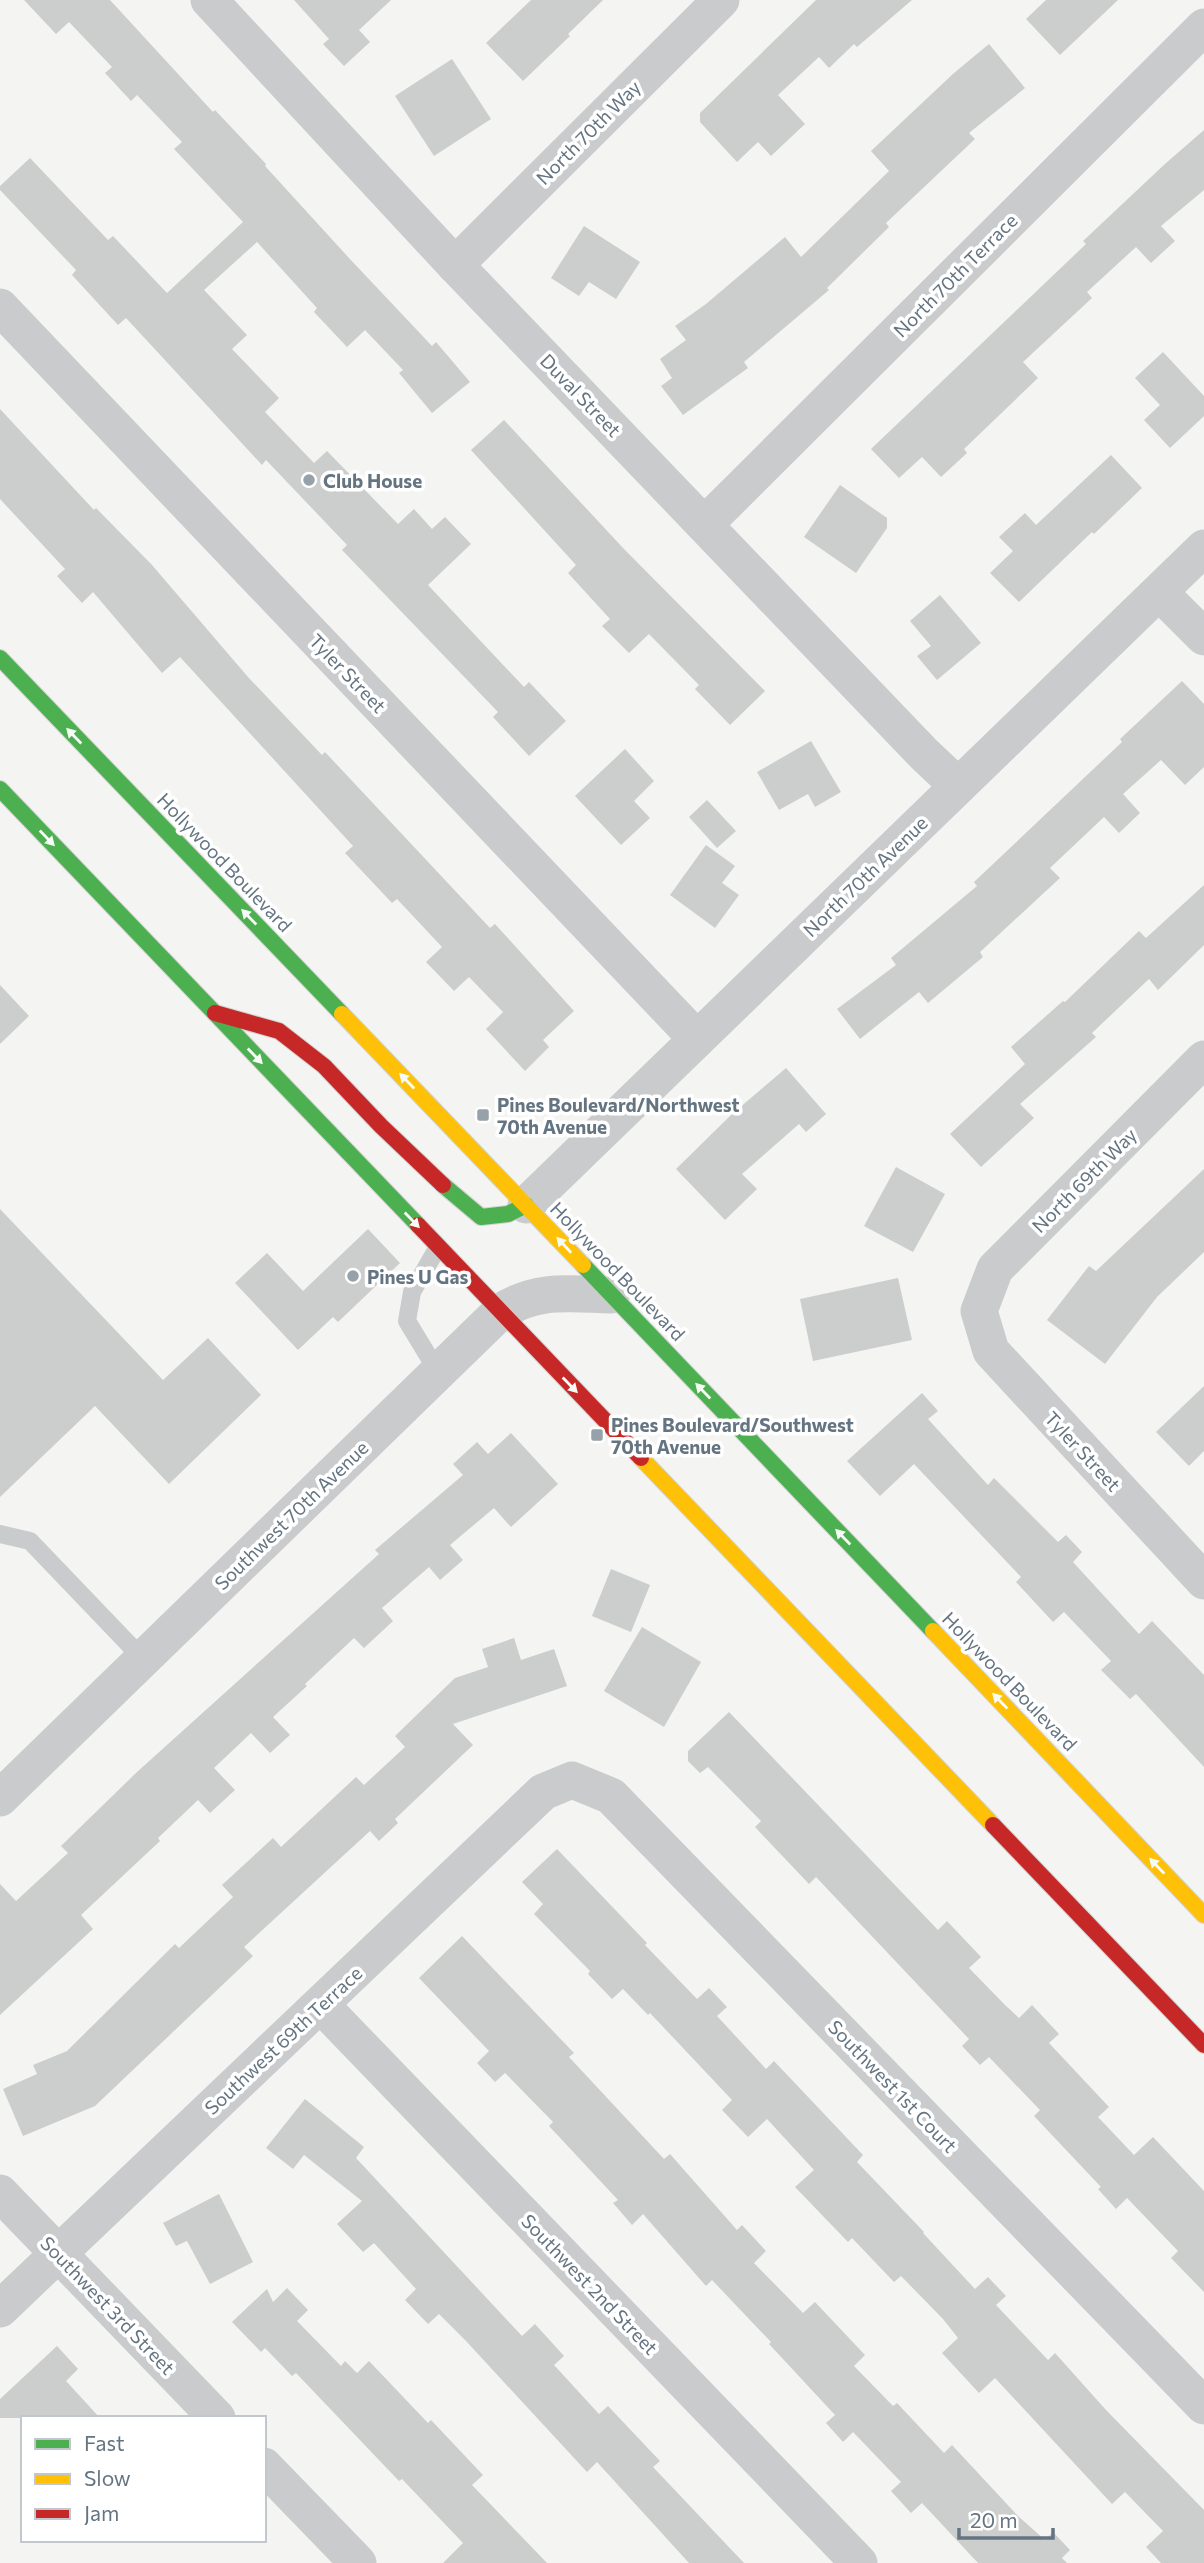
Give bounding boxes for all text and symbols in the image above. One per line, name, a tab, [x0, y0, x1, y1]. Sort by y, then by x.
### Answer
street label: North 70th Way	[531, 75, 645, 189]
street label: North 70th Terrace	[888, 208, 1022, 342]
street label: Duval Street	[536, 349, 626, 441]
place label: Club House	[323, 469, 422, 492]
marker: Club House	[301, 472, 317, 488]
street label: Tyler Street	[305, 629, 391, 717]
one-way arrow	[66, 727, 83, 744]
street label: Hollywood Boulevard	[153, 788, 297, 936]
street label: North 70th Avenue	[798, 811, 932, 941]
one-way arrow	[39, 829, 55, 846]
one-way arrow	[241, 909, 257, 926]
one-way arrow	[247, 1047, 263, 1064]
one-way arrow	[399, 1073, 415, 1090]
place label: Pines Boulevard/Northwest 70th Avenue	[497, 1093, 740, 1138]
marker: Pines Boulevard/Northwest 70th Avenue	[475, 1107, 491, 1123]
street label: North 69th Way	[1027, 1123, 1141, 1237]
street label: Hollywood Boulevard	[546, 1197, 690, 1345]
one-way arrow	[404, 1211, 420, 1228]
one-way arrow	[557, 1237, 573, 1254]
place label: Pines U Gas	[367, 1265, 468, 1288]
marker: Pines U Gas	[345, 1268, 361, 1284]
one-way arrow	[561, 1376, 578, 1393]
one-way arrow	[696, 1383, 712, 1400]
street label: Tyler Street	[1040, 1406, 1126, 1496]
place label: Pines Boulevard/Southwest 70th Avenue	[611, 1413, 854, 1458]
marker: Pines Boulevard/Southwest 70th Avenue	[589, 1427, 605, 1443]
street label: Southwest 70th Avenue	[209, 1436, 373, 1594]
one-way arrow	[835, 1529, 851, 1546]
street label: Hollywood Boulevard	[938, 1607, 1082, 1755]
one-way arrow	[991, 1693, 1008, 1710]
one-way arrow	[1149, 1858, 1165, 1875]
street label: Southwest 69th Terrace	[200, 1961, 366, 2119]
street label: Southwest 1st Court	[824, 2015, 962, 2157]
street label: Southwest 2nd Street	[517, 2209, 663, 2359]
street label: Southwest 3rd Street	[36, 2231, 180, 2379]
legend	[21, 2416, 266, 2542]
text: Fast	[84, 2430, 125, 2455]
text: Slow	[84, 2465, 131, 2490]
scale bar	[959, 2496, 1054, 2540]
text: Jam	[84, 2500, 119, 2525]
text: 20 m	[970, 2507, 1018, 2532]

